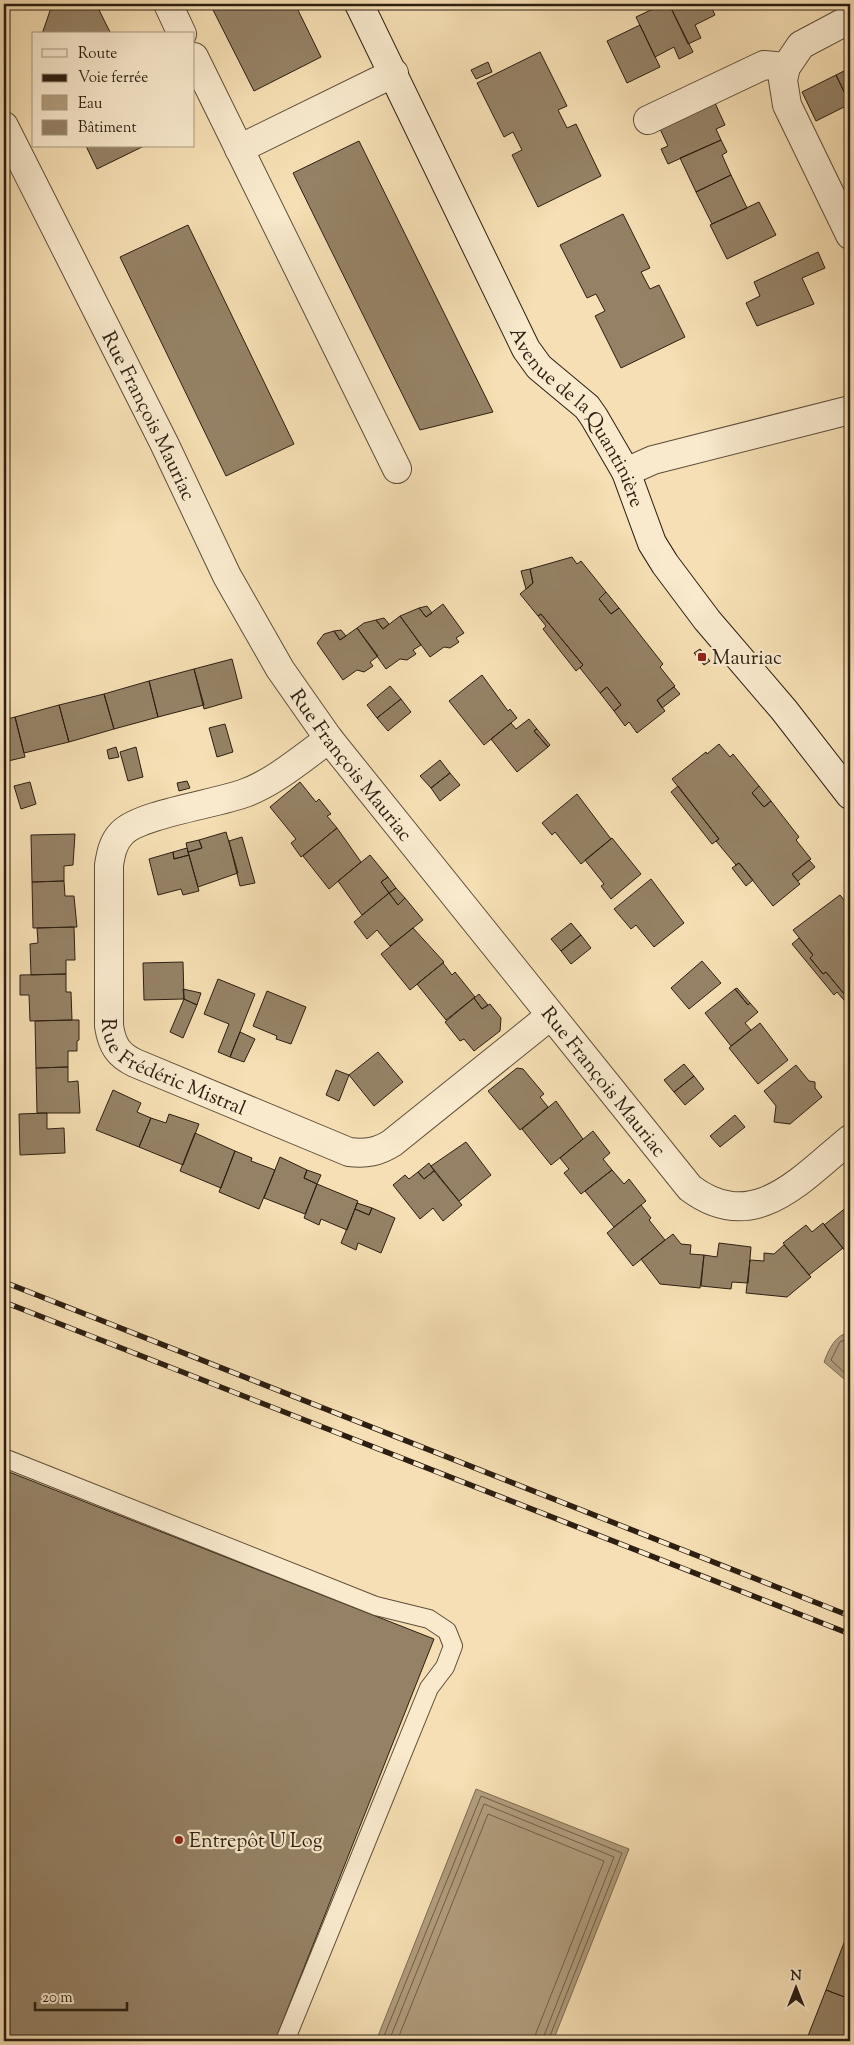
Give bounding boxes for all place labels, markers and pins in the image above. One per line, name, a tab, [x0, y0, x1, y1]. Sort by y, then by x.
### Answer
place label: Mauriac	[712, 645, 782, 674]
marker: Mauriac	[696, 651, 708, 663]
place label: Entrepôt U Log	[189, 1828, 323, 1857]
marker: Entrepôt U Log	[173, 1834, 185, 1846]

